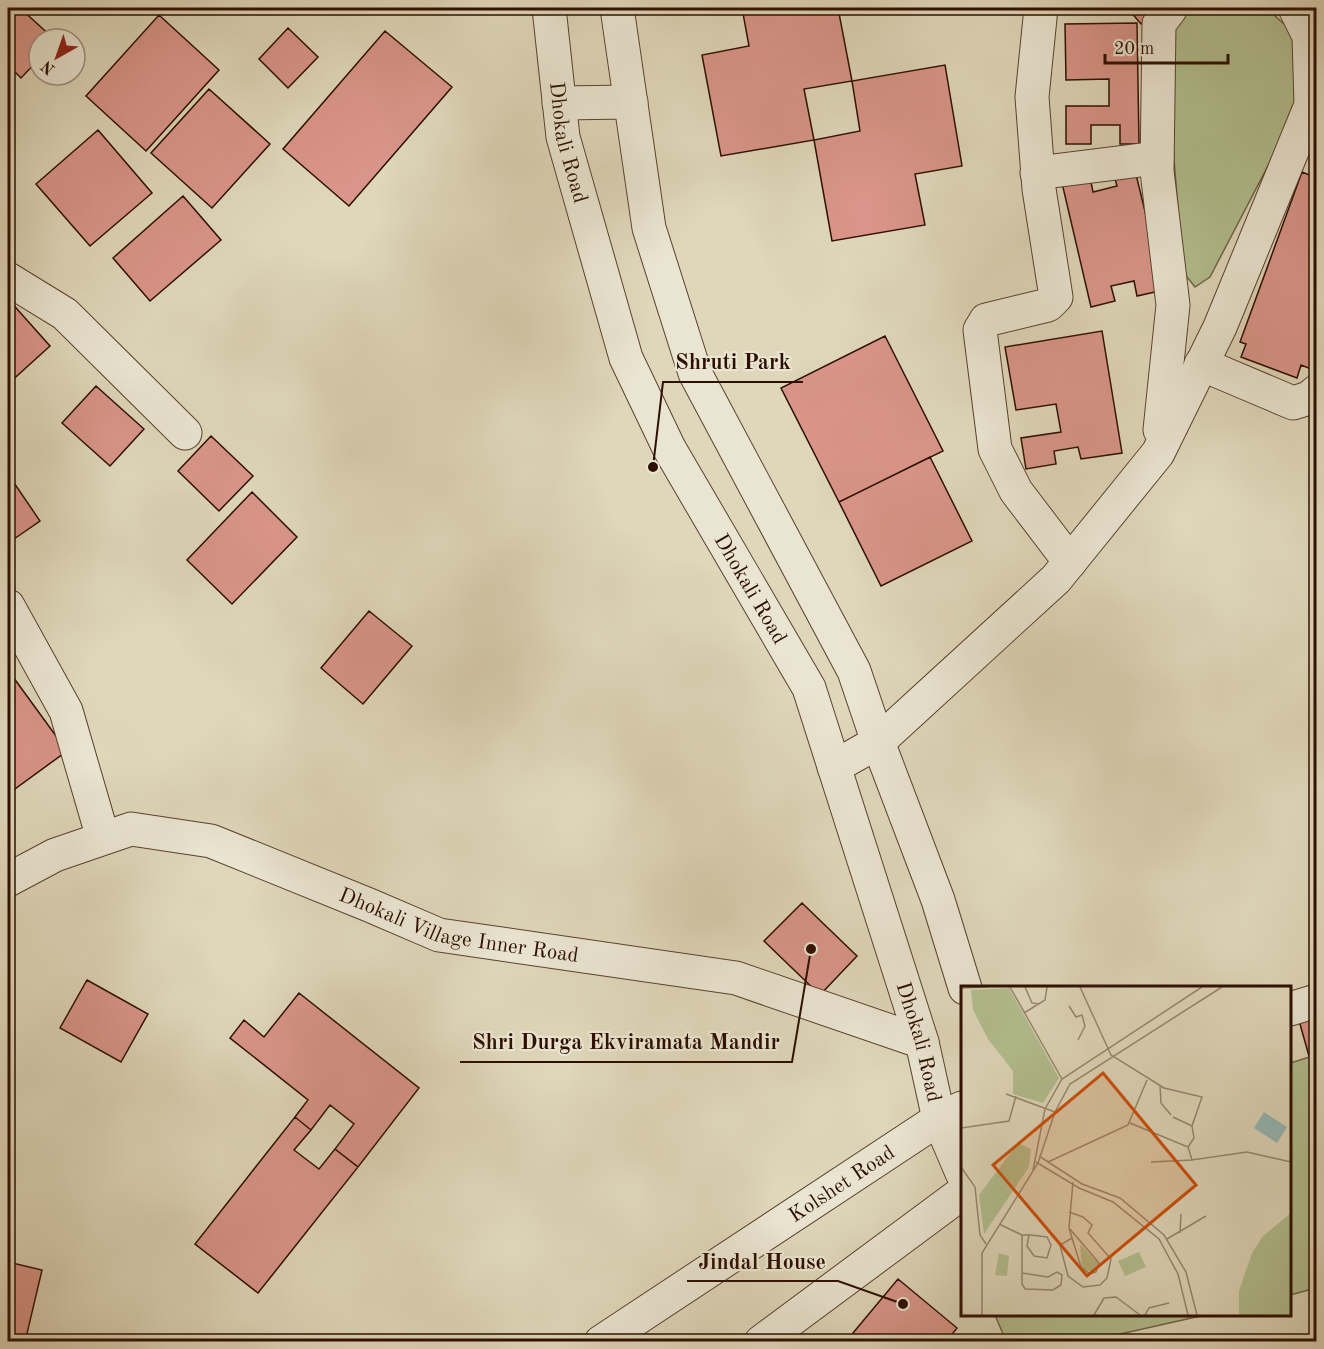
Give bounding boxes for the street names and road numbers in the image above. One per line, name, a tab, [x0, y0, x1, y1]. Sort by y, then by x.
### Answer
street label: Dhokali Road	[545, 81, 590, 206]
street label: Dhokali Road	[709, 531, 790, 648]
street label: Dhokali Village Inner Road	[336, 885, 580, 967]
street label: Dhokali Road	[892, 980, 944, 1104]
street label: Kolshet Road	[785, 1142, 899, 1227]

